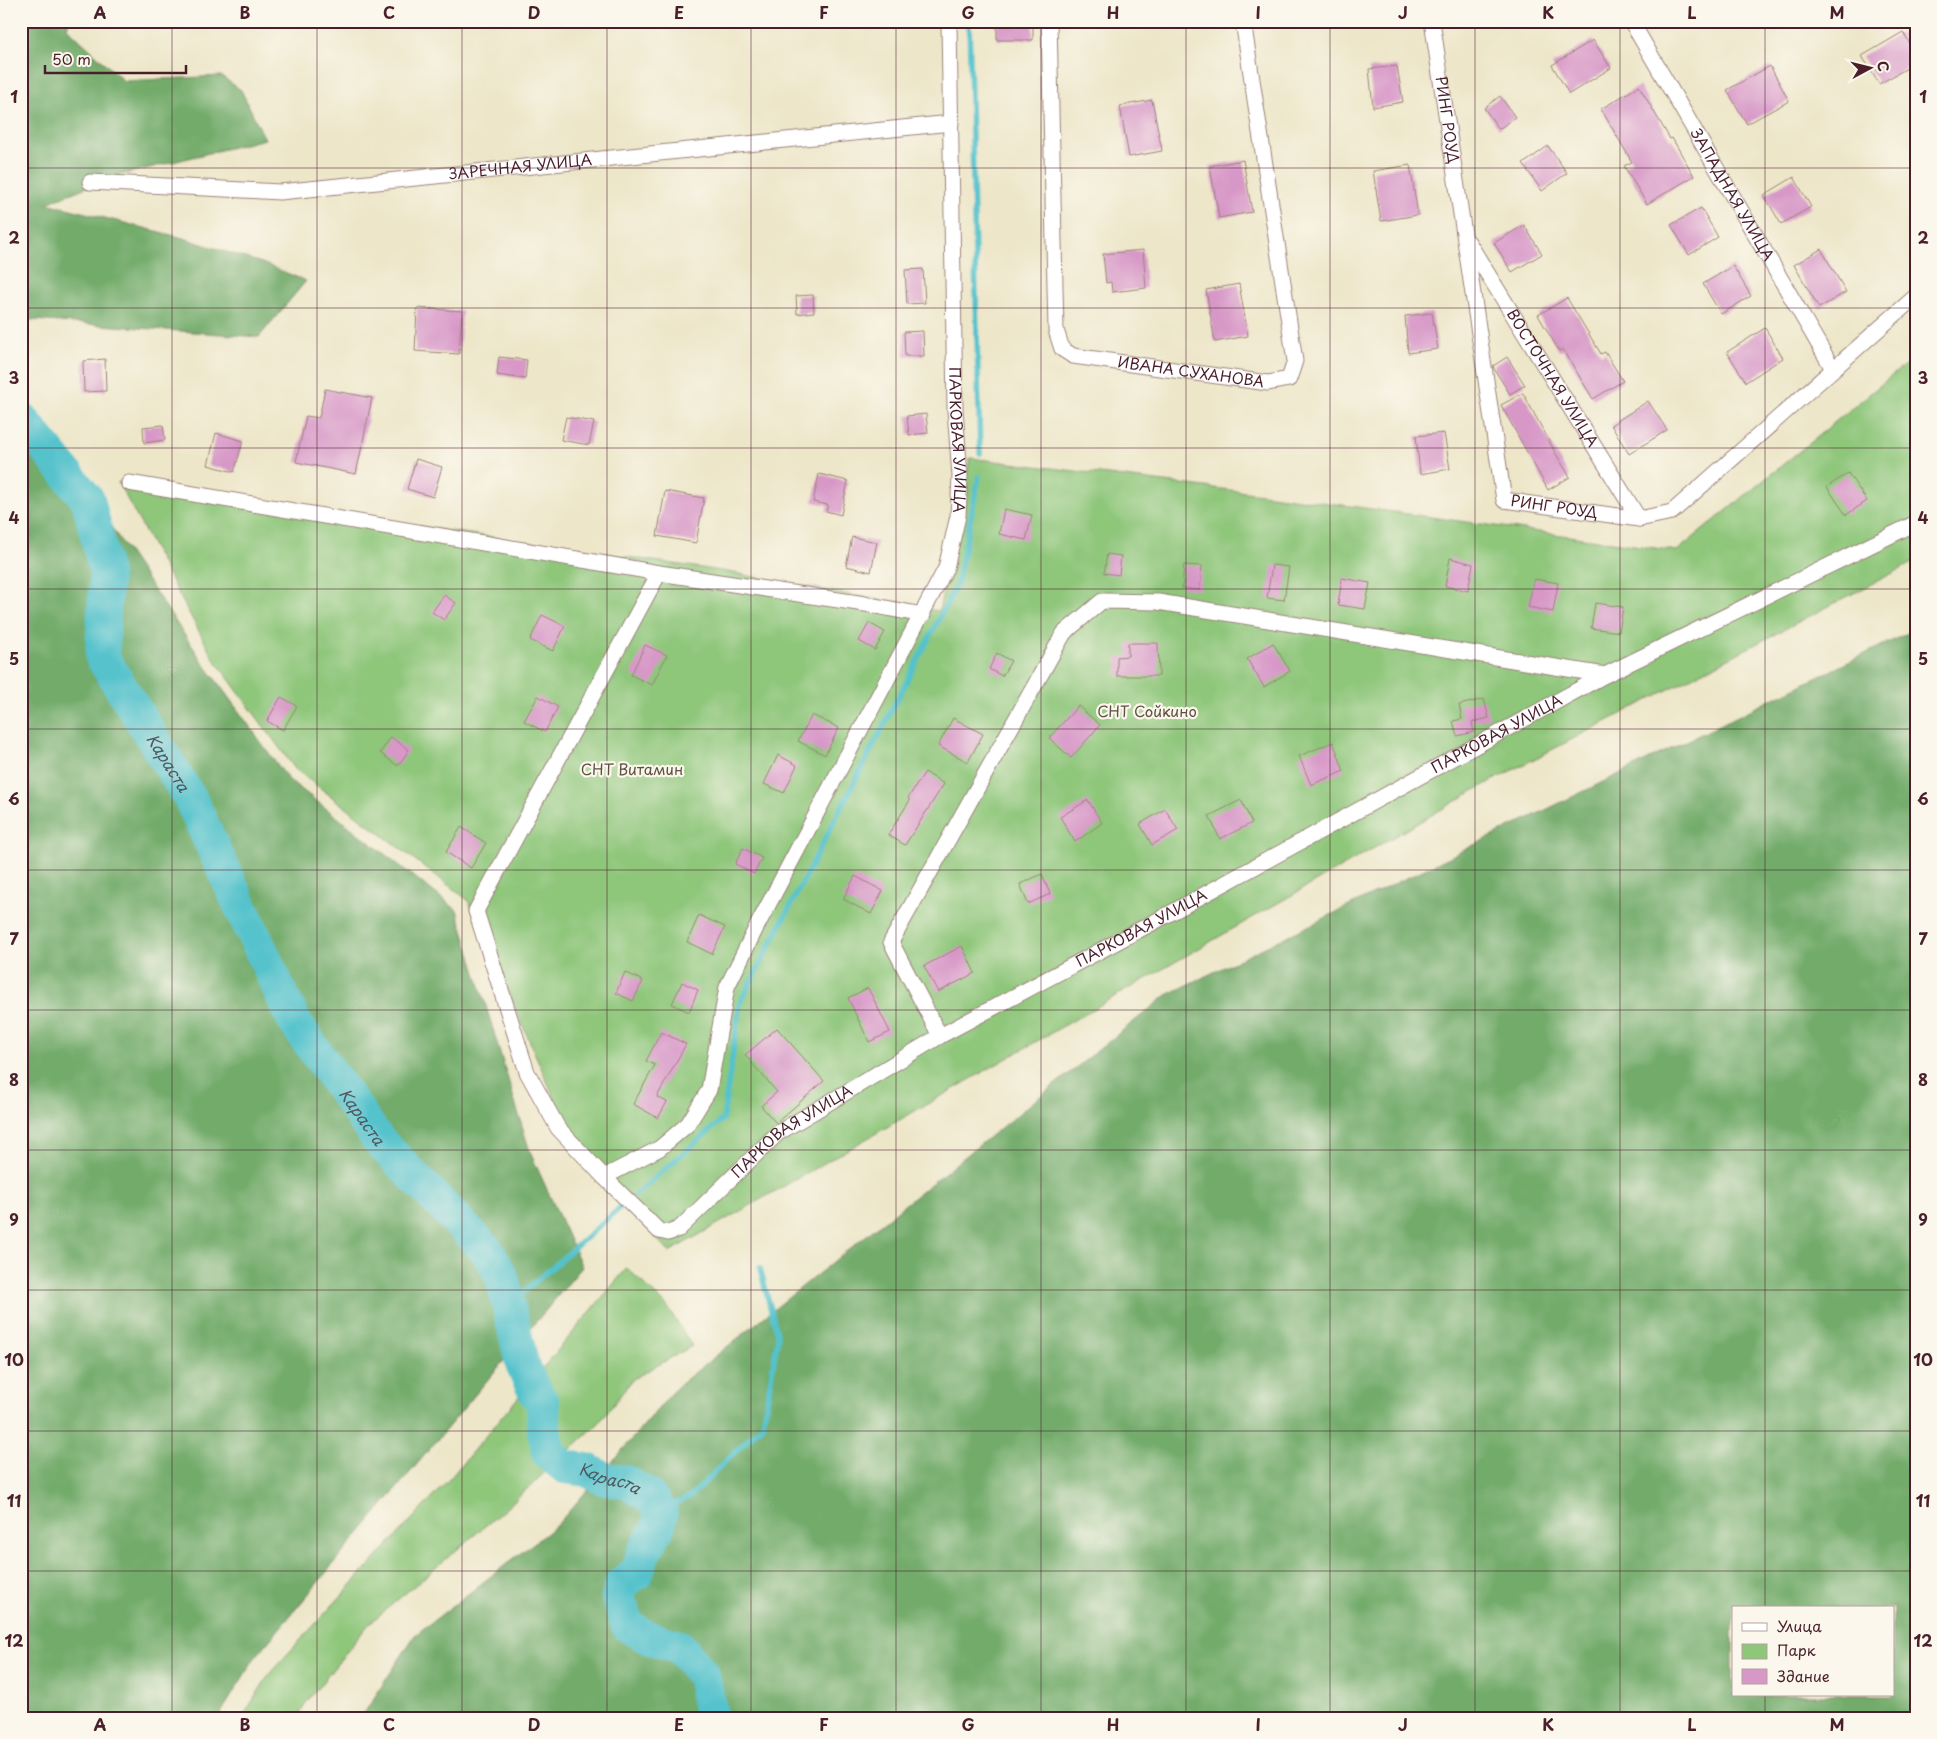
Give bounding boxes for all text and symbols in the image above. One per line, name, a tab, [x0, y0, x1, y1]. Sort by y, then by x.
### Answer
text: A	[94, 0, 107, 24]
text: B	[240, 0, 251, 24]
text: C	[383, 0, 395, 24]
text: D	[528, 0, 540, 24]
text: E	[674, 0, 684, 24]
text: F	[819, 0, 829, 24]
text: G	[961, 0, 975, 24]
text: H	[1107, 0, 1119, 24]
text: I	[1255, 0, 1261, 24]
text: J	[1398, 0, 1408, 24]
text: K	[1542, 0, 1554, 24]
text: L	[1687, 0, 1697, 24]
text: M	[1829, 0, 1845, 24]
scale bar	[45, 42, 186, 74]
north arrow	[1844, 42, 1894, 92]
text: 50 m	[52, 47, 91, 70]
text: С	[1872, 60, 1894, 73]
street label: РИНГ РОУД	[1430, 74, 1466, 165]
text: 1	[10, 84, 18, 108]
text: 1	[1919, 84, 1927, 108]
street label: ЗАПАДНАЯ УЛИЦА	[1686, 123, 1781, 265]
street label: ЗАРЕЧНАЯ УЛИЦА	[448, 147, 593, 185]
text: 2	[8, 225, 20, 249]
text: 2	[1917, 225, 1929, 249]
street label: ВОСТОЧНАЯ УЛИЦА	[1502, 304, 1605, 451]
street label: ИВАНА СУХАНОВА	[1116, 349, 1266, 392]
text: 3	[9, 365, 19, 389]
text: 3	[1918, 365, 1928, 389]
street label: ПАРКОВАЯ УЛИЦА	[944, 367, 973, 513]
street label: РИНГ РОУД	[1509, 488, 1600, 523]
text: 4	[9, 505, 20, 529]
text: 4	[1918, 505, 1929, 529]
text: 5	[9, 646, 19, 670]
text: 5	[1918, 646, 1928, 670]
street label: ПАРКОВАЯ УЛИЦА	[1426, 688, 1566, 778]
park label: СНТ Сойкино	[1097, 699, 1197, 722]
water label: Караста	[142, 728, 197, 797]
park label: СНТ Витамин	[581, 757, 683, 780]
text: 6	[8, 786, 20, 810]
text: 6	[1917, 786, 1929, 810]
street label: ПАРКОВАЯ УЛИЦА	[1071, 882, 1211, 972]
text: 7	[9, 926, 19, 950]
text: 7	[1918, 926, 1928, 950]
text: 8	[9, 1067, 19, 1091]
text: 8	[1918, 1067, 1928, 1091]
street label: ПАРКОВАЯ УЛИЦА	[725, 1078, 856, 1183]
water label: Караста	[334, 1083, 392, 1151]
text: 9	[9, 1207, 19, 1231]
text: 9	[1918, 1207, 1928, 1231]
text: 10	[4, 1347, 24, 1371]
text: 10	[1913, 1347, 1933, 1371]
water label: Караста	[578, 1456, 647, 1500]
text: 11	[7, 1488, 21, 1512]
text: 11	[1916, 1488, 1930, 1512]
legend	[1732, 1606, 1894, 1696]
text: Улица	[1777, 1614, 1822, 1637]
text: 12	[5, 1628, 23, 1652]
text: 12	[1914, 1628, 1932, 1652]
text: Парк	[1777, 1638, 1816, 1661]
text: Здание	[1777, 1664, 1830, 1687]
text: A	[94, 1712, 107, 1736]
text: B	[240, 1712, 251, 1736]
text: C	[383, 1712, 395, 1736]
text: D	[528, 1712, 540, 1736]
text: E	[674, 1712, 684, 1736]
text: F	[819, 1712, 829, 1736]
text: G	[961, 1712, 975, 1736]
text: H	[1107, 1712, 1119, 1736]
text: I	[1255, 1712, 1261, 1736]
text: J	[1398, 1712, 1408, 1736]
text: K	[1542, 1712, 1554, 1736]
text: L	[1687, 1712, 1697, 1736]
text: M	[1829, 1712, 1845, 1736]

